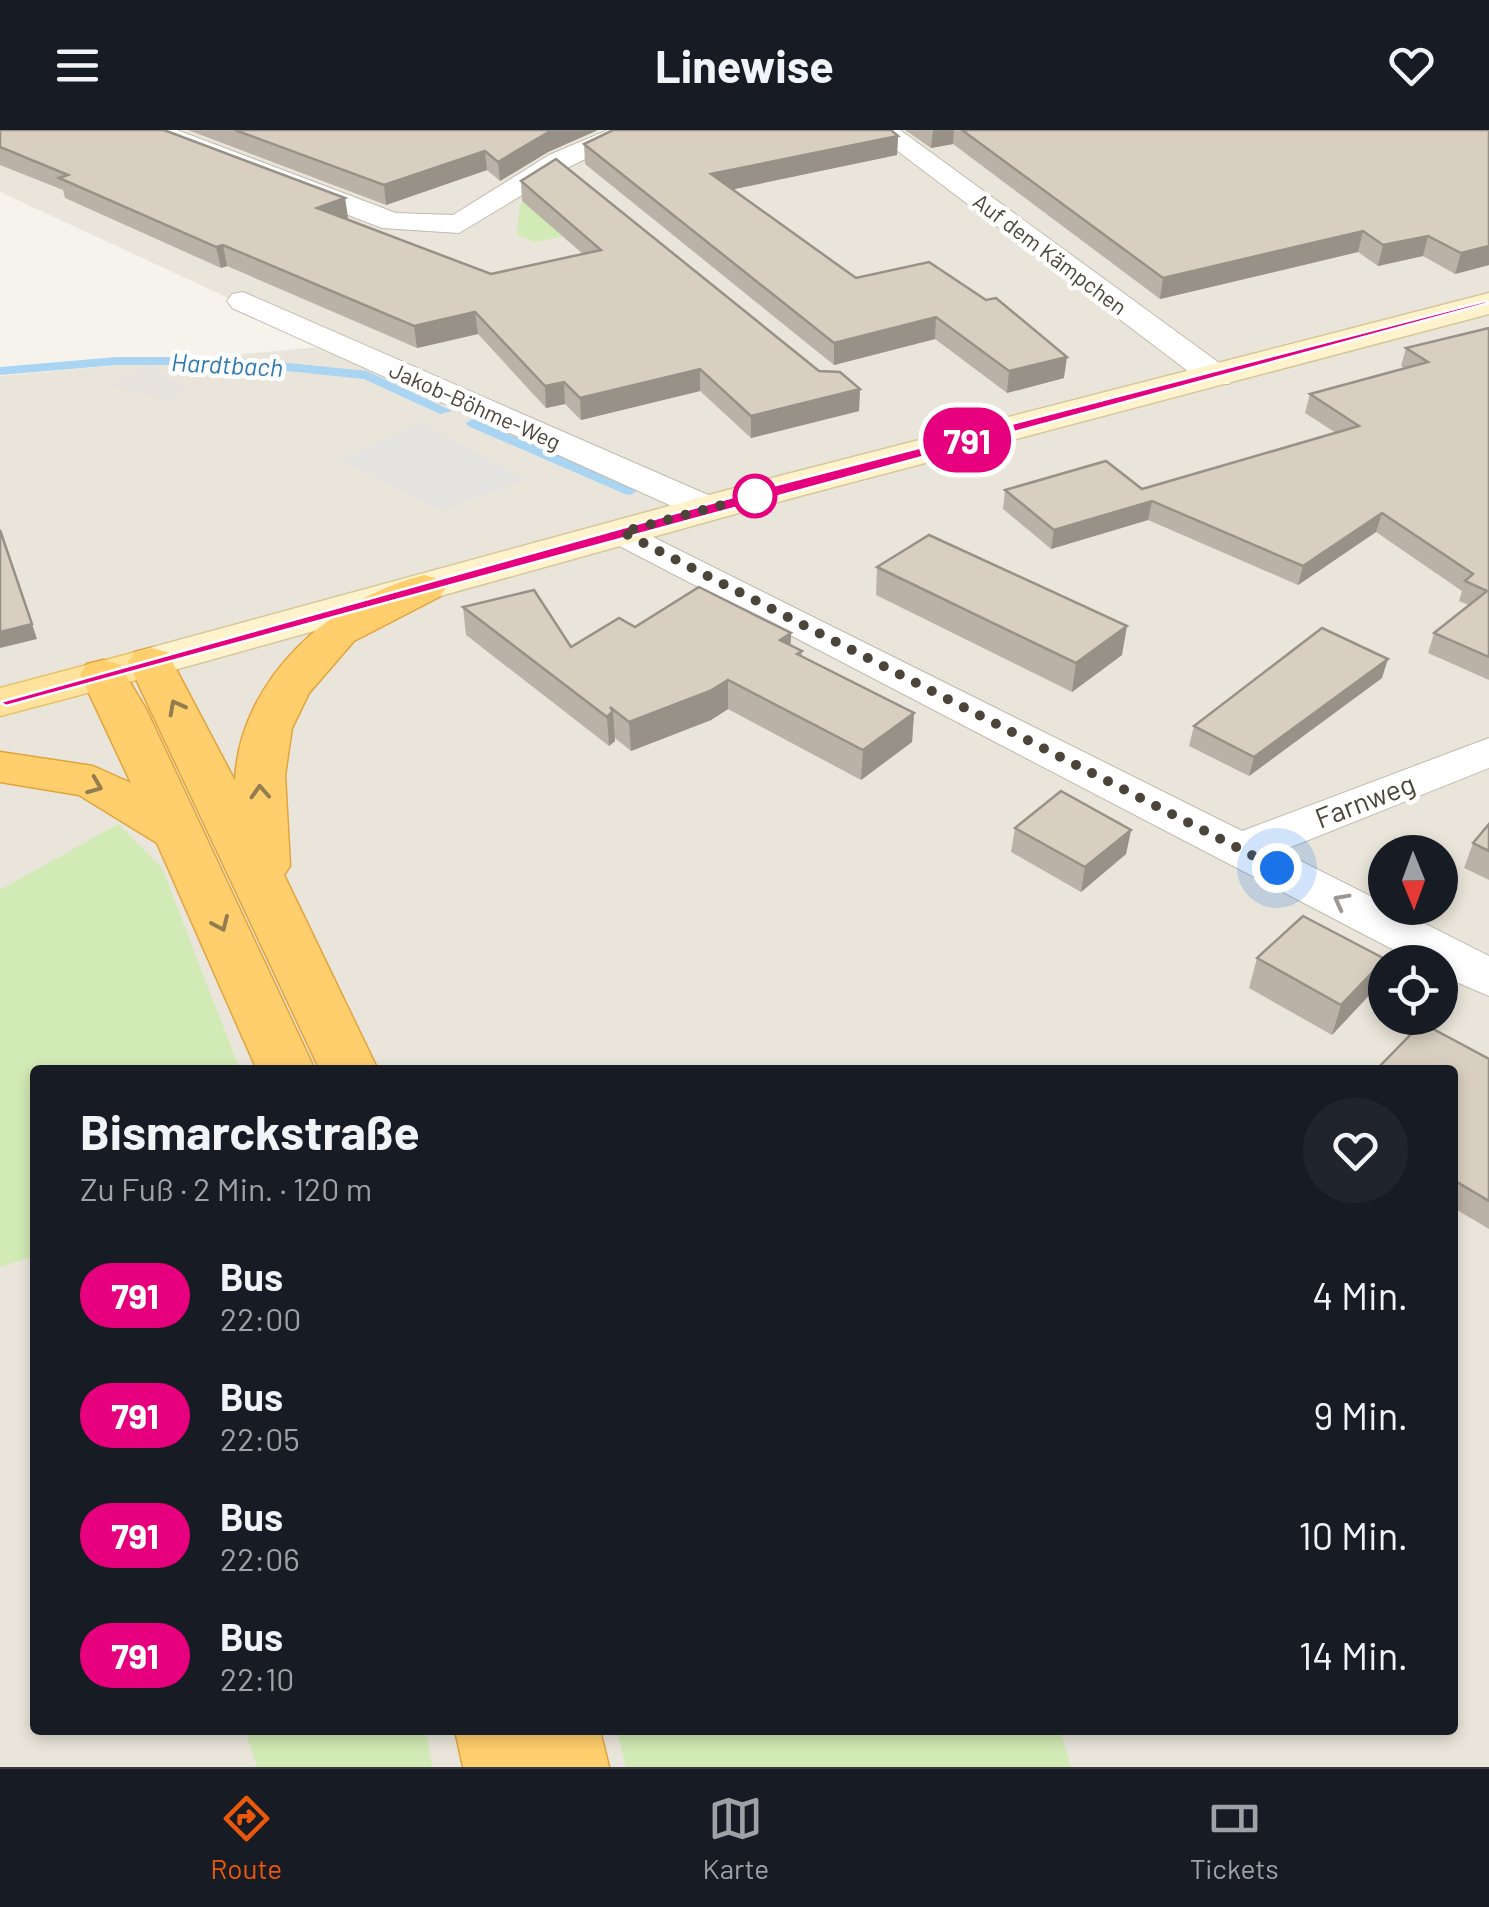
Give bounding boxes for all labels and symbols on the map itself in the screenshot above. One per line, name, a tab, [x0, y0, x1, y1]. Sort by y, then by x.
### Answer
street label: Auf dem Kämpchen	[969, 187, 1132, 319]
water label: Hardtbach	[170, 346, 284, 382]
street label: Jakob-Böhme-Weg	[386, 356, 565, 455]
line badge: 791	[910, 408, 1024, 472]
unlabelled marker	[734, 475, 776, 517]
one-way arrow	[169, 700, 188, 718]
street label: Farnweg	[1310, 766, 1419, 835]
one-way arrow	[85, 775, 103, 795]
one-way arrow	[250, 783, 271, 799]
north arrow	[1368, 835, 1458, 925]
your location	[1252, 843, 1302, 893]
one-way arrow	[1333, 893, 1351, 913]
one-way arrow	[209, 914, 229, 932]

